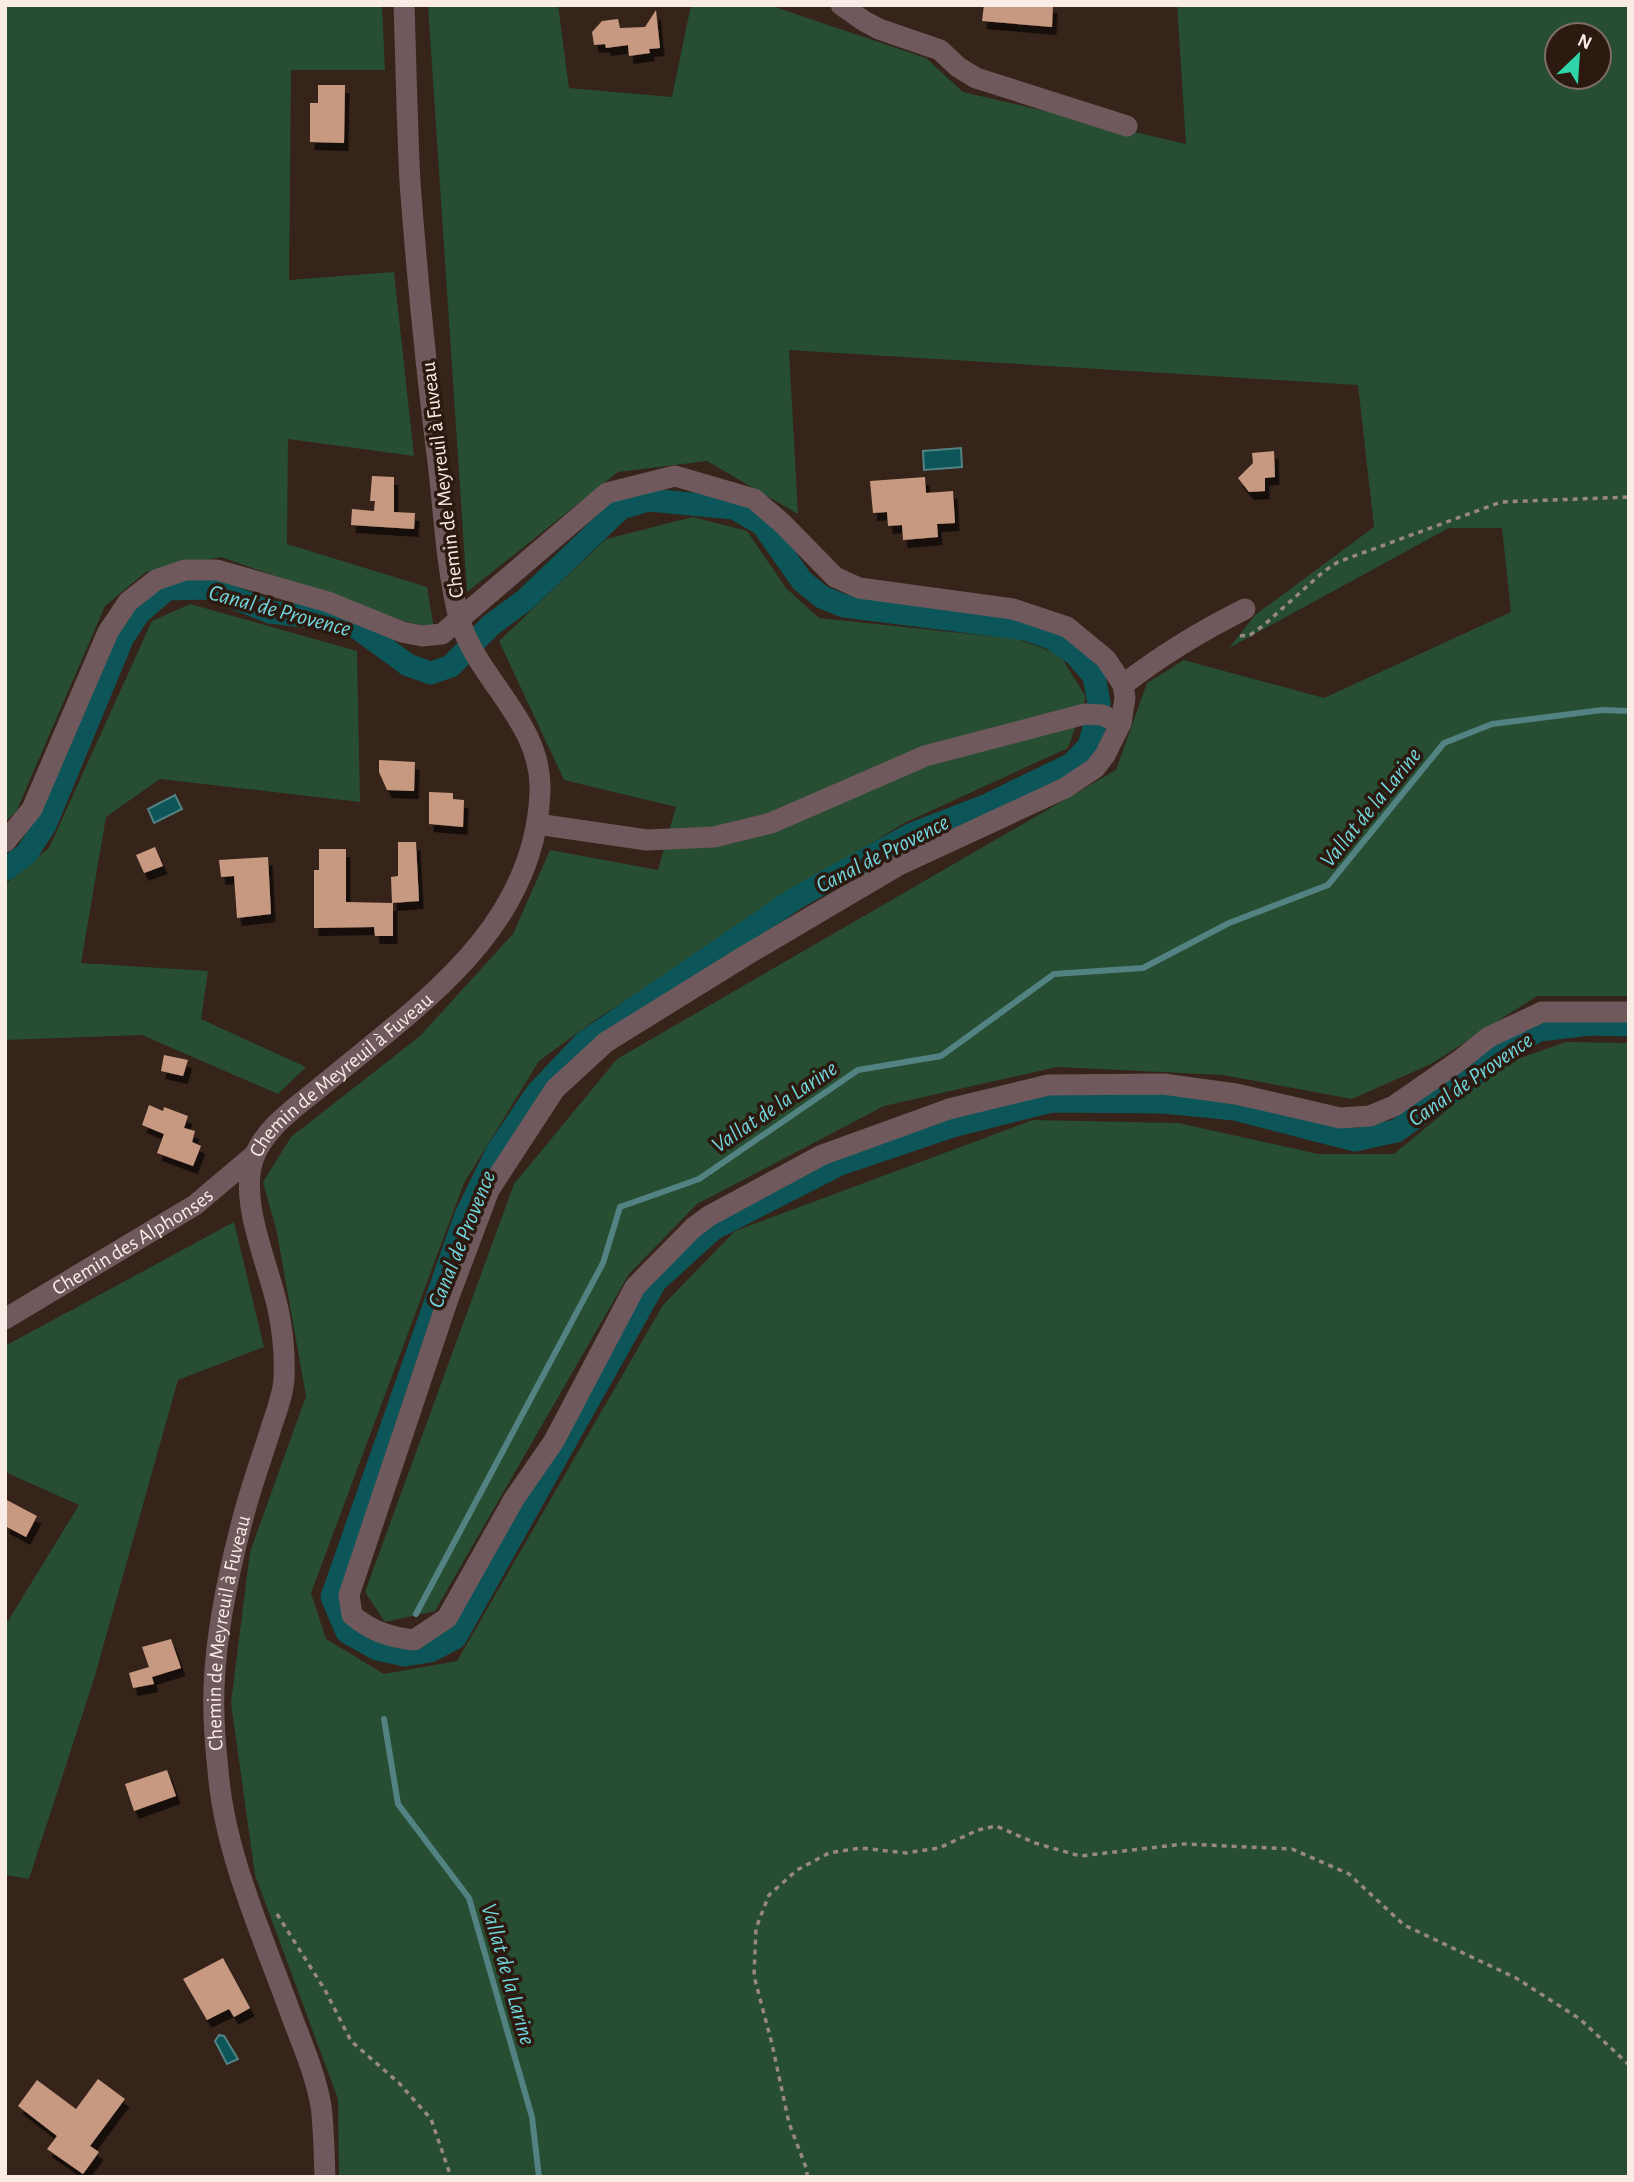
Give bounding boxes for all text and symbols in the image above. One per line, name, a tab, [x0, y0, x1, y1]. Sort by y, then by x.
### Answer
north arrow	[1543, 21, 1613, 91]
text: N	[1575, 31, 1595, 53]
street label: Chemin de Meyreuil à Fuveau	[418, 360, 467, 599]
water label: Canal de Provence	[206, 581, 353, 642]
water label: Vallat de la Larine	[1316, 744, 1426, 872]
water label: Canal de Provence	[813, 811, 953, 898]
street label: Chemin de Meyreuil à Fuveau	[245, 988, 437, 1160]
water label: Canal de Provence	[1405, 1029, 1537, 1131]
water label: Vallat de la Larine	[708, 1057, 842, 1158]
water label: Canal de Provence	[424, 1167, 500, 1311]
street label: Chemin des Alphonses	[48, 1185, 217, 1299]
street label: Chemin de Meyreuil à Fuveau	[204, 1513, 254, 1752]
water label: Vallat de la Larine	[476, 1901, 539, 2048]

